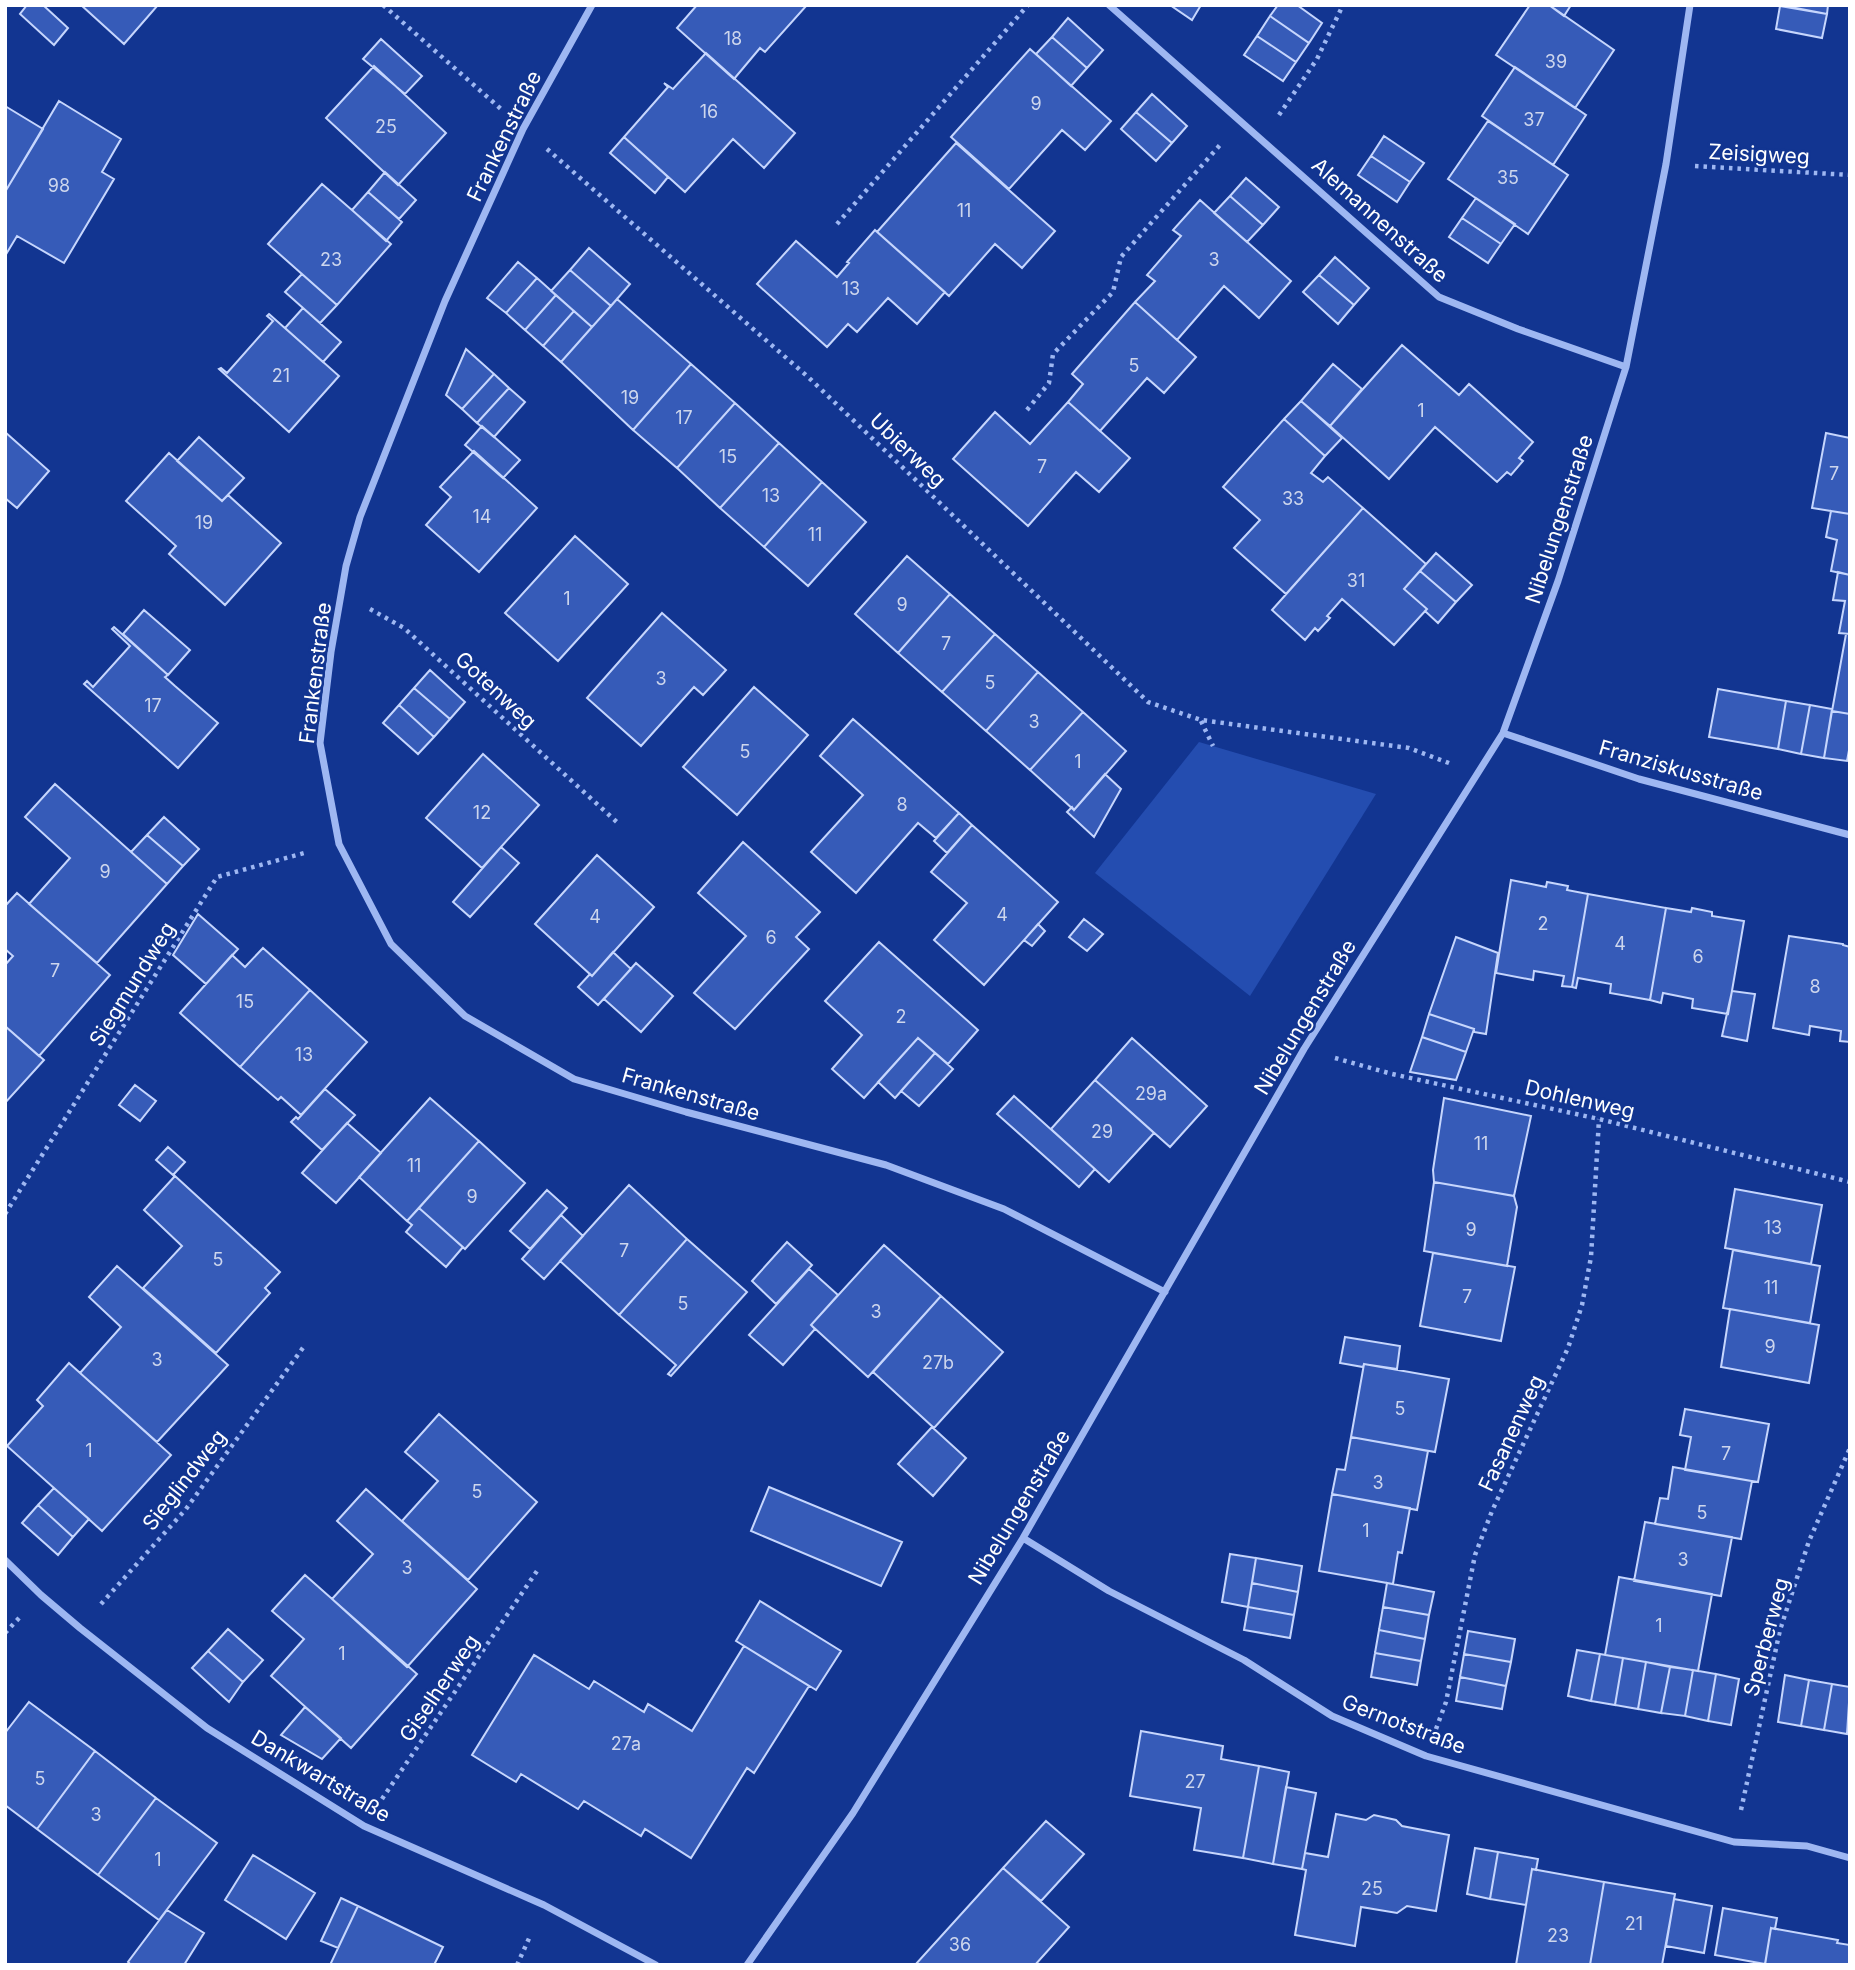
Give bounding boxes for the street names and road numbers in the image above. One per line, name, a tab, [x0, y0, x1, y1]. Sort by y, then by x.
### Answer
street label: Frankenstraße	[462, 67, 546, 205]
street label: Zeisigweg	[1708, 139, 1810, 169]
street label: Alemannenstraße	[1307, 152, 1453, 288]
street label: Ubierweg	[865, 408, 951, 492]
street label: Nibelungenstraße	[1520, 431, 1598, 607]
street label: Frankenstraße	[294, 601, 336, 745]
street label: Gotenweg	[450, 646, 542, 734]
street label: Franziskusstraße	[1596, 735, 1766, 805]
street label: Siegmundweg	[84, 917, 180, 1051]
street label: Nibelungenstraße	[1249, 935, 1361, 1099]
street label: Frankenstraße	[619, 1062, 763, 1126]
street label: Dohlenweg	[1523, 1074, 1637, 1124]
street label: Fasanenweg	[1473, 1371, 1549, 1495]
street label: Sieglindweg	[137, 1425, 231, 1535]
street label: Nibelungenstraße	[963, 1425, 1075, 1589]
street label: Sperberweg	[1738, 1575, 1794, 1699]
street label: Giselherweg	[394, 1630, 484, 1746]
street label: Gernotstraße	[1339, 1689, 1469, 1759]
street label: Dankwartstraße	[247, 1725, 395, 1827]

